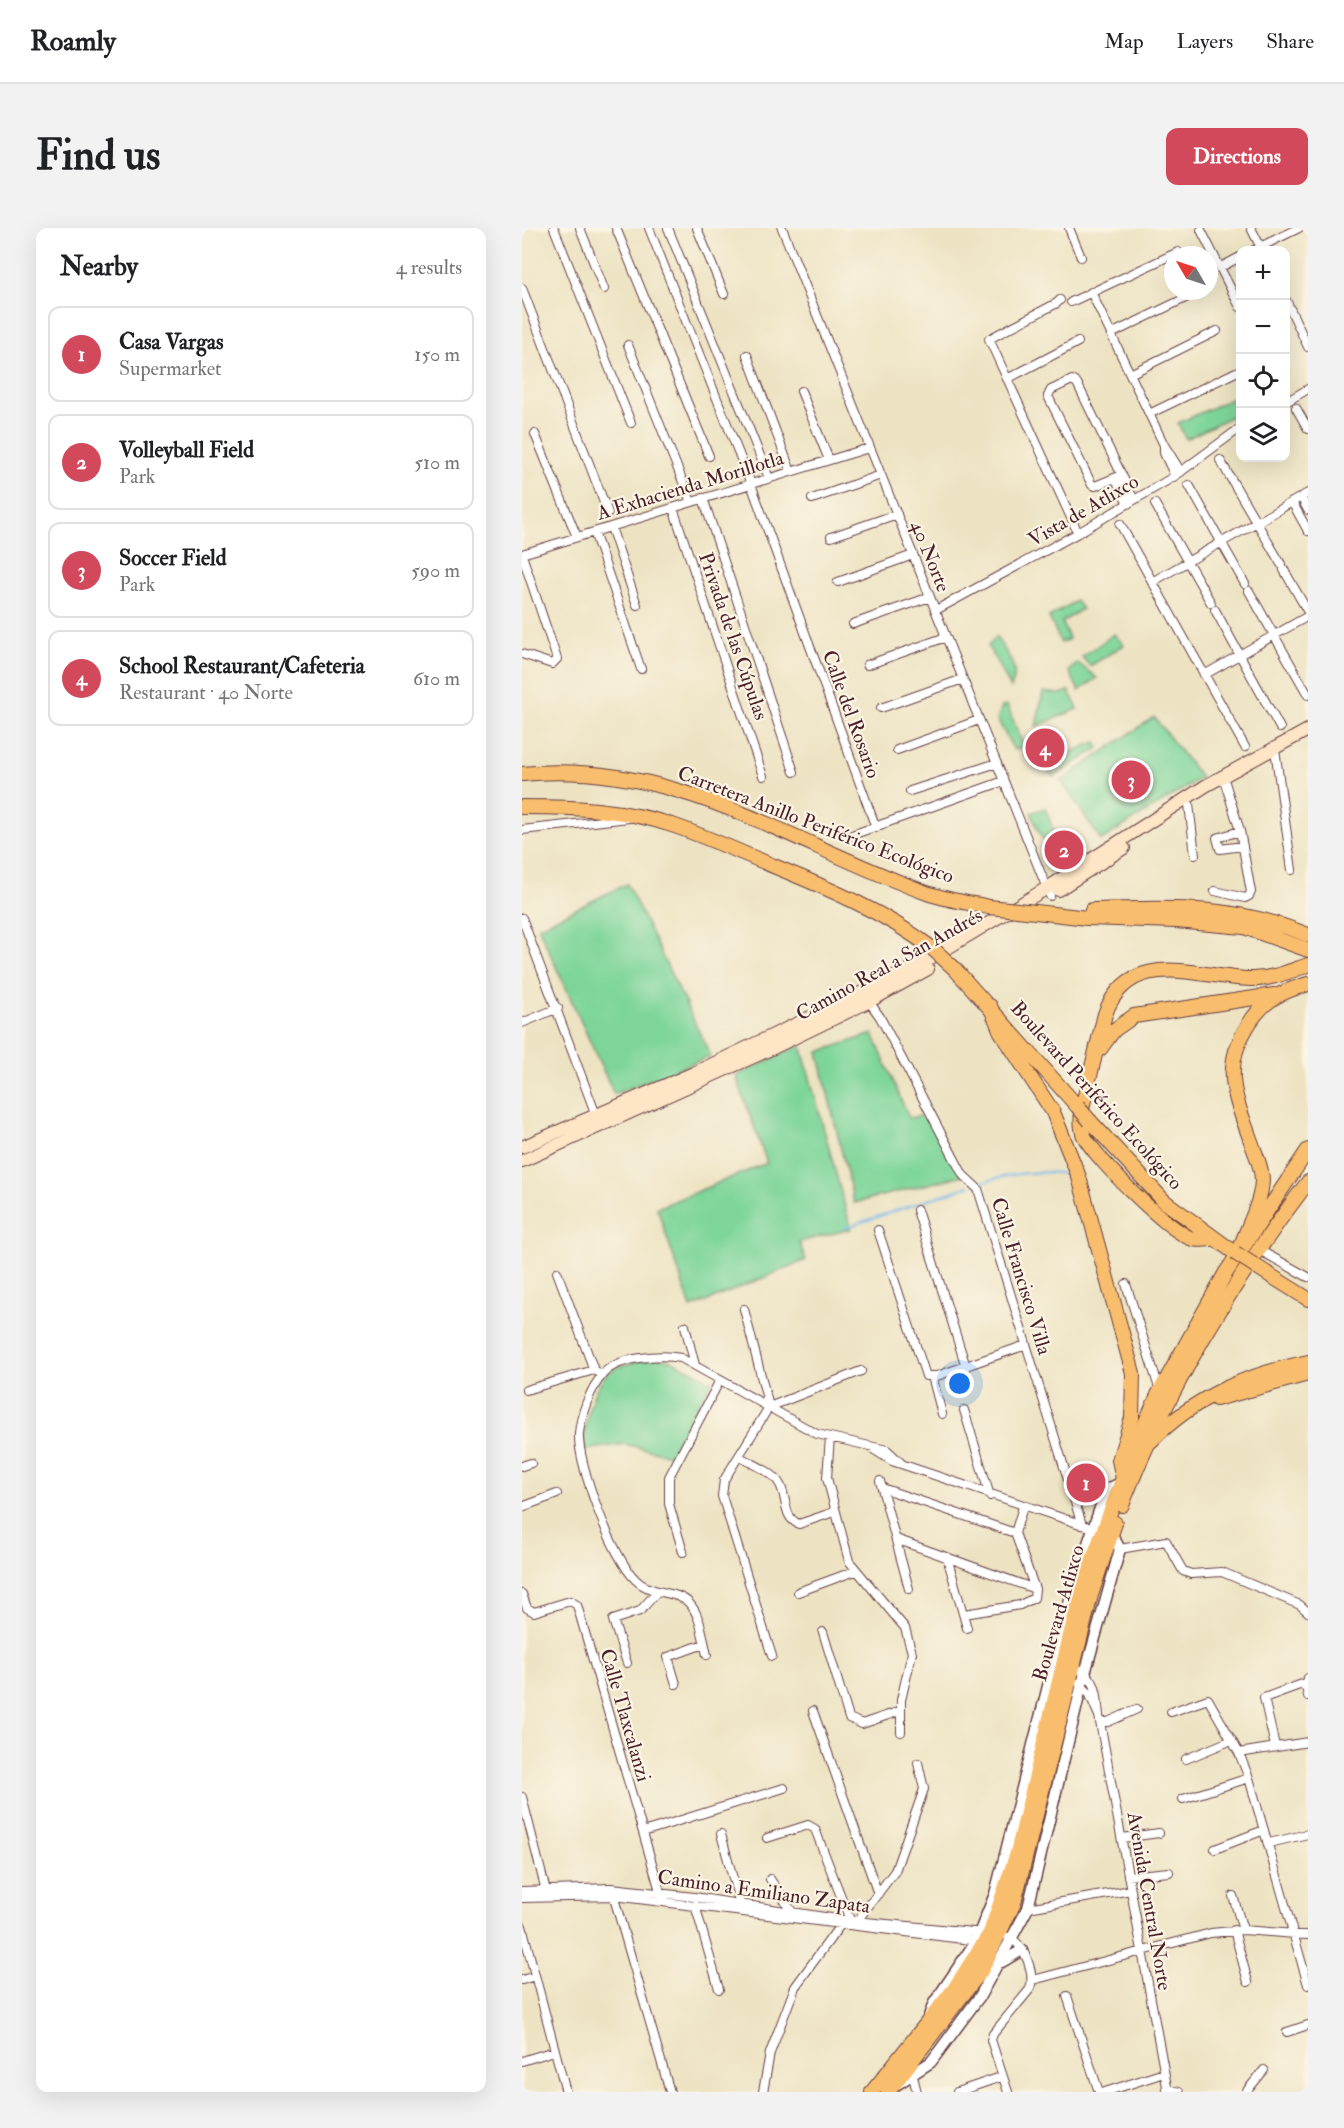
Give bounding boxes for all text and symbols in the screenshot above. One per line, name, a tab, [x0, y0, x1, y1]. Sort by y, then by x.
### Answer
text: Roamly	[30, 24, 116, 59]
text: Map	[1104, 28, 1144, 55]
text: Layers	[1177, 28, 1233, 55]
text: Share	[1266, 28, 1314, 55]
button: Directions	[1166, 128, 1308, 185]
text: Find us	[36, 130, 160, 182]
north arrow	[1164, 246, 1218, 300]
map controls	[1236, 246, 1290, 462]
button: +	[1236, 246, 1290, 300]
text: Nearby	[60, 251, 138, 283]
text: 4 results	[396, 255, 462, 280]
button: −	[1236, 300, 1290, 354]
text: Casa Vargas	[119, 328, 224, 356]
text: 1	[78, 342, 85, 367]
text: 150 m	[414, 342, 460, 367]
button: locate	[1236, 354, 1290, 408]
text: Supermarket	[119, 356, 222, 381]
button: layers	[1236, 408, 1290, 462]
text: Volleyball Field	[119, 436, 254, 464]
street label: A Exhacienda Morillotla	[593, 445, 787, 526]
text: 2	[76, 450, 87, 475]
text: 510 m	[414, 450, 460, 475]
text: Park	[119, 464, 155, 489]
street label: Vista de Atlixco	[1024, 469, 1143, 552]
street label: 40 Norte	[905, 517, 956, 595]
text: Soccer Field	[119, 544, 226, 572]
street label: Privada de las Cúpulas	[692, 549, 774, 724]
text: 3	[78, 558, 85, 583]
text: 590 m	[411, 558, 460, 583]
text: Park	[119, 572, 155, 597]
street label: Calle del Rosario	[817, 647, 886, 781]
text: School Restaurant/Cafeteria	[119, 652, 365, 680]
text: 4	[76, 666, 87, 691]
text: 610 m	[413, 666, 460, 691]
text: Restaurant · 40 Norte	[119, 680, 293, 705]
pin: 4	[1026, 726, 1064, 770]
pin: 3	[1112, 758, 1150, 802]
street label: Carretera Anillo Periférico Ecológico	[674, 760, 957, 889]
pin: 2	[1044, 828, 1084, 872]
street label: Camino Real a San Andrés	[792, 903, 987, 1026]
street label: Boulevard Periférico Ecológico	[1005, 996, 1188, 1195]
street label: Calle Francisco Villa	[986, 1194, 1058, 1359]
your location	[945, 1369, 974, 1398]
pin: 1	[1066, 1460, 1106, 1506]
street label: Boulevard Atlixco	[1027, 1542, 1090, 1684]
street label: Calle Tlaxcalanzi	[595, 1646, 656, 1785]
street label: Avenida Central Norte	[1121, 1809, 1178, 1992]
street label: Camino a Emiliano Zapata	[656, 1864, 873, 1920]

